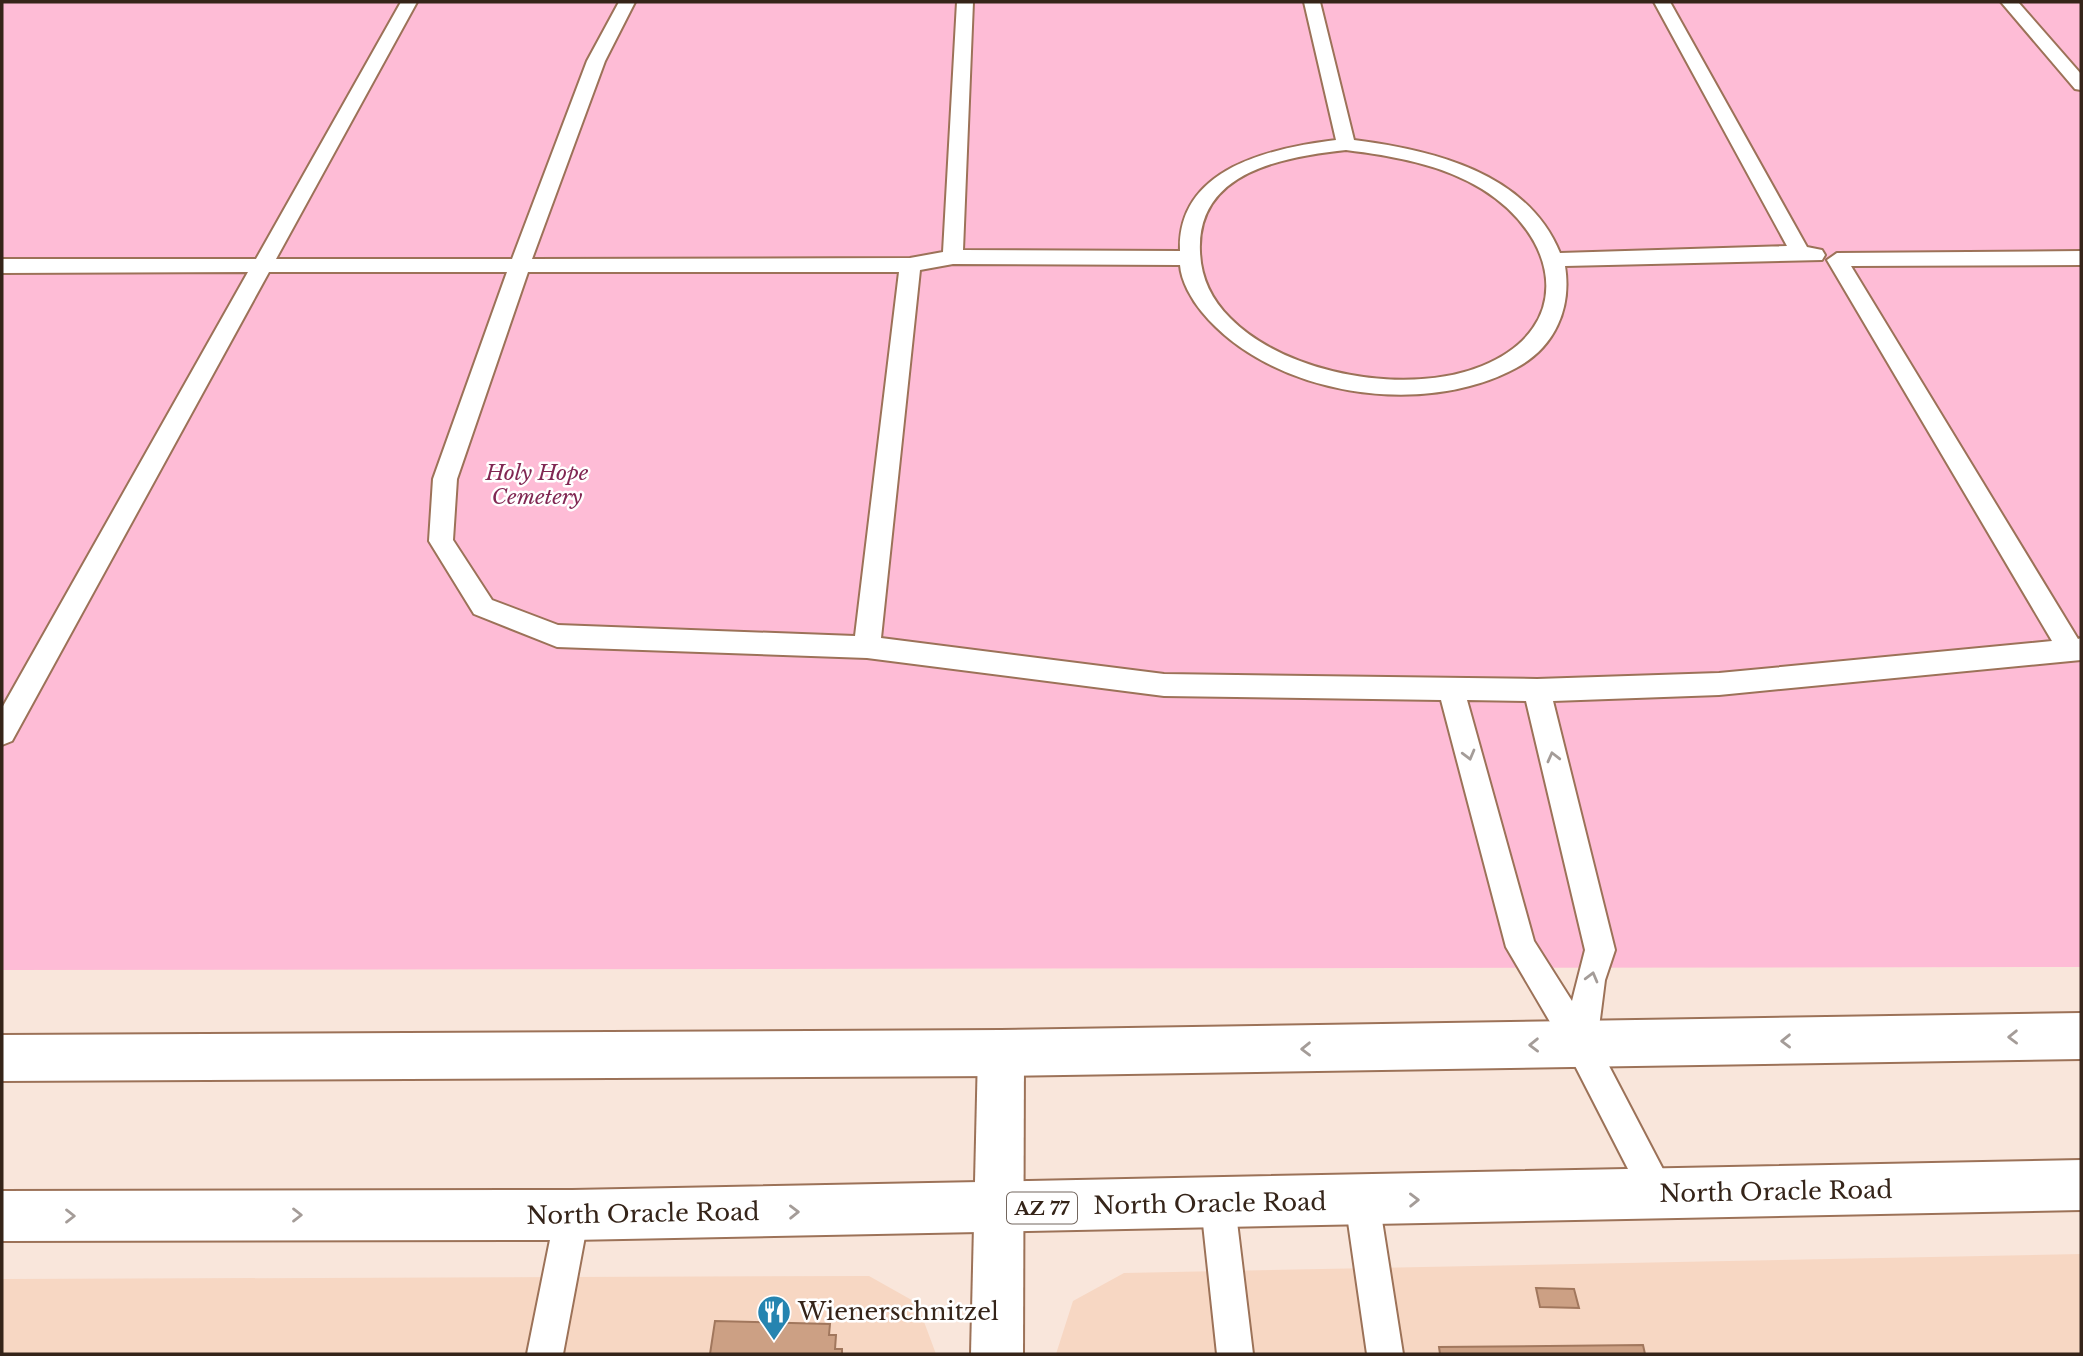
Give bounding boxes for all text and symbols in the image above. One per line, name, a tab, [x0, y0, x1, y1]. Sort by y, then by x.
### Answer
park label: Holy Hope Cemetery	[485, 460, 589, 510]
one-way arrow	[1461, 749, 1475, 761]
one-way arrow	[1547, 751, 1561, 763]
one-way arrow	[1584, 971, 1598, 983]
one-way arrow	[2007, 1029, 2018, 1045]
one-way arrow	[1780, 1033, 1790, 1049]
one-way arrow	[1528, 1037, 1538, 1053]
one-way arrow	[1300, 1041, 1311, 1056]
street label: North Oracle Road	[1659, 1175, 1893, 1208]
street label: North Oracle Road	[1093, 1187, 1327, 1220]
road number: AZ 77	[1007, 1192, 1077, 1224]
one-way arrow	[1409, 1192, 1420, 1207]
street label: North Oracle Road	[526, 1197, 760, 1230]
one-way arrow	[789, 1204, 800, 1219]
one-way arrow	[293, 1207, 303, 1223]
one-way arrow	[65, 1208, 76, 1224]
restaurant icon: Wienerschnitzel	[755, 1293, 793, 1342]
place label: Wienerschnitzel	[797, 1297, 999, 1326]

